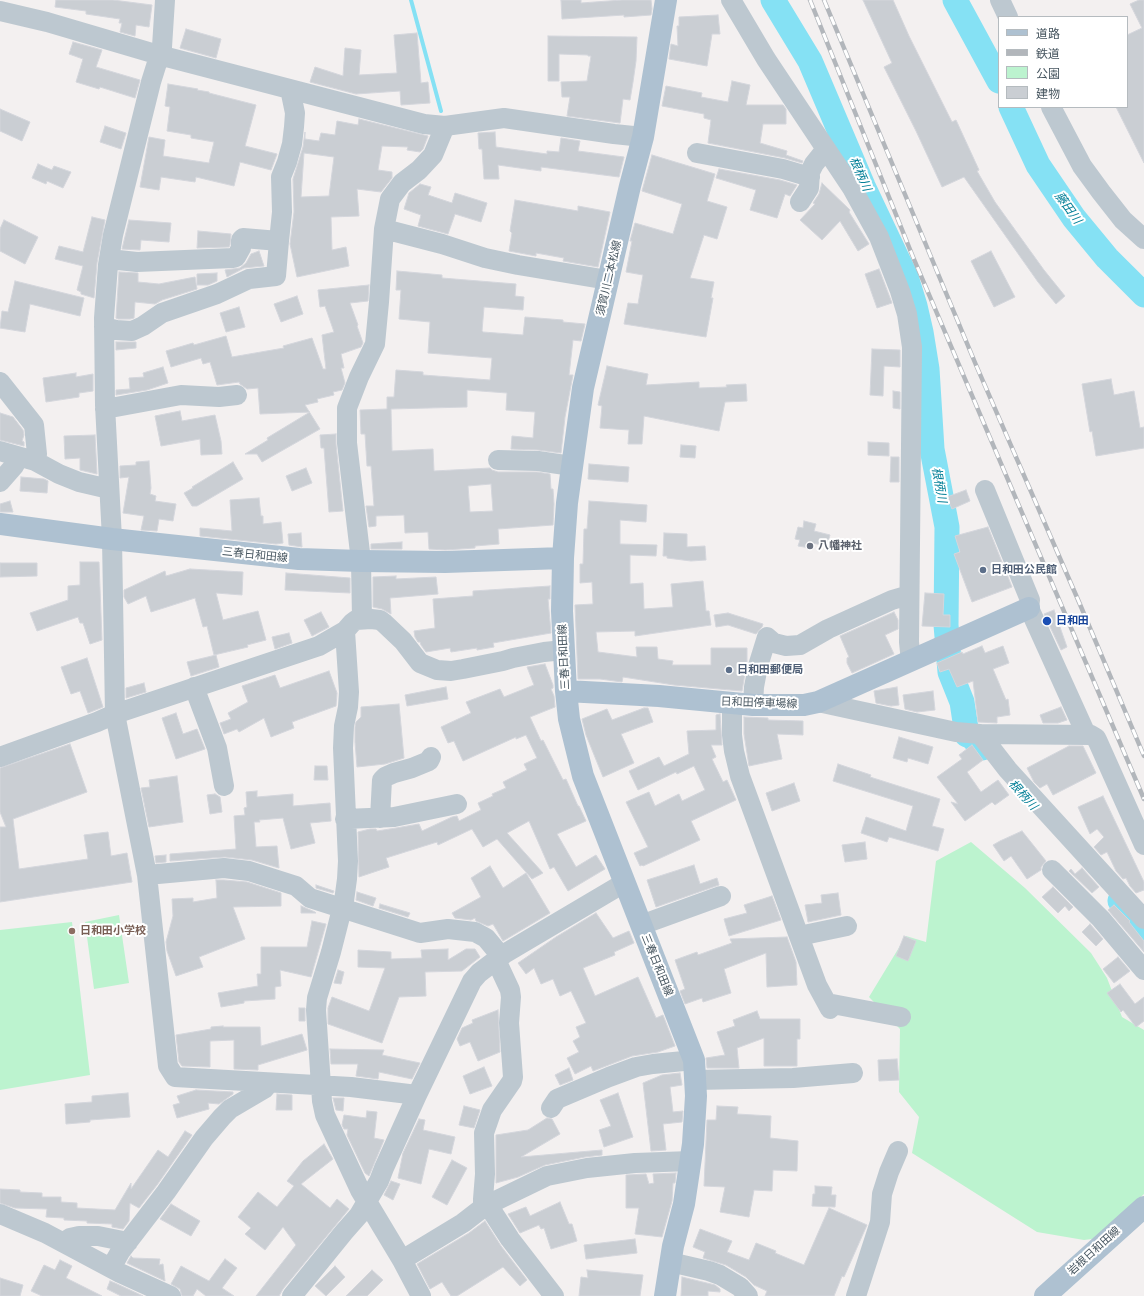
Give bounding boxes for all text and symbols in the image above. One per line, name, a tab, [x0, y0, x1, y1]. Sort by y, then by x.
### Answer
legend	[998, 16, 1128, 108]
text: 道路	[1036, 26, 1060, 41]
text: 鉄道	[1036, 46, 1060, 61]
text: 公園	[1036, 66, 1060, 81]
text: 建物	[1036, 86, 1060, 101]
water label: 根柄川	[846, 155, 874, 193]
water label: 藤田川	[1052, 189, 1084, 227]
street label: 須賀川二本松線	[594, 239, 624, 317]
water label: 根柄川	[929, 466, 949, 504]
place label: 八幡神社	[818, 539, 862, 553]
marker: 八幡神社	[805, 541, 815, 551]
street label: 三春日和田線	[221, 545, 289, 565]
place label: 日和田公民館	[991, 563, 1057, 577]
marker: 日和田公民館	[978, 565, 988, 575]
place label: 日和田	[1056, 614, 1089, 628]
marker: 日和田	[1041, 615, 1053, 627]
street label: 三春日和田線	[556, 624, 572, 690]
place label: 日和田郵便局	[737, 663, 803, 677]
marker: 日和田郵便局	[724, 665, 734, 675]
street label: 日和田停車場線	[720, 695, 798, 711]
water label: 根柄川	[1006, 777, 1040, 813]
place label: 日和田小学校	[80, 924, 146, 938]
marker: 日和田小学校	[67, 926, 77, 936]
street label: 三春日和田線	[639, 932, 675, 998]
street label: 岩根日和田線	[1065, 1224, 1123, 1278]

